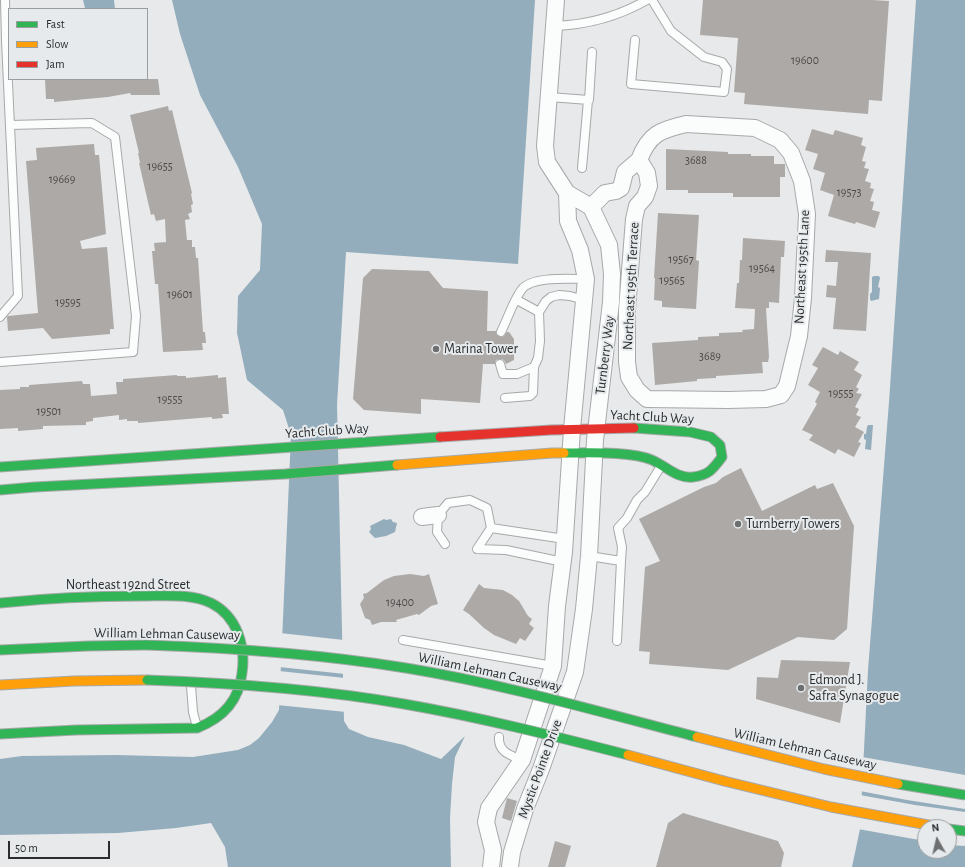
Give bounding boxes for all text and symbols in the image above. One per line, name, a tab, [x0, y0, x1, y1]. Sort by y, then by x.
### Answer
legend	[8, 8, 148, 80]
text: Fast	[46, 18, 65, 30]
text: Slow	[46, 38, 68, 50]
house number: 19600	[791, 53, 819, 67]
text: Jam	[46, 58, 65, 70]
house number: 3688	[685, 153, 707, 167]
house number: 19655	[147, 159, 173, 173]
house number: 19669	[49, 172, 75, 186]
house number: 19573	[837, 185, 861, 199]
street label: Northeast 195th Lane	[791, 209, 813, 325]
street label: Northeast 195th Terrace	[619, 222, 643, 350]
house number: 19567	[668, 252, 694, 266]
house number: 19564	[749, 261, 775, 275]
house number: 19565	[659, 273, 685, 287]
house number: 19601	[167, 287, 193, 301]
house number: 19595	[55, 295, 81, 309]
street label: Turnberry Way	[592, 314, 618, 396]
place label: Marina Tower	[444, 341, 518, 357]
marker: Marina Tower	[431, 344, 441, 354]
house number: 3689	[699, 349, 721, 363]
house number: 19555	[829, 386, 853, 400]
house number: 19555	[158, 392, 182, 406]
house number: 19501	[36, 404, 62, 418]
street label: Yacht Club Way	[610, 406, 694, 428]
street label: Yacht Club Way	[285, 420, 369, 442]
place label: Turnberry Towers	[746, 516, 840, 532]
marker: Turnberry Towers	[733, 519, 743, 529]
street label: Northeast 192nd Street	[66, 577, 190, 593]
house number: 19400	[386, 595, 414, 609]
street label: William Lehman Causeway	[94, 624, 240, 644]
street label: William Lehman Causeway	[417, 649, 563, 695]
place label: Edmond J. Safra Synagogue	[809, 672, 899, 704]
marker: Edmond J. Safra Synagogue	[796, 683, 806, 693]
street label: Mystic Pointe Drive	[514, 717, 566, 821]
street label: William Lehman Causeway	[732, 724, 878, 774]
north arrow	[917, 819, 957, 859]
text: N	[931, 822, 940, 834]
scale bar	[10, 833, 112, 859]
text: 50 m	[15, 842, 38, 854]

